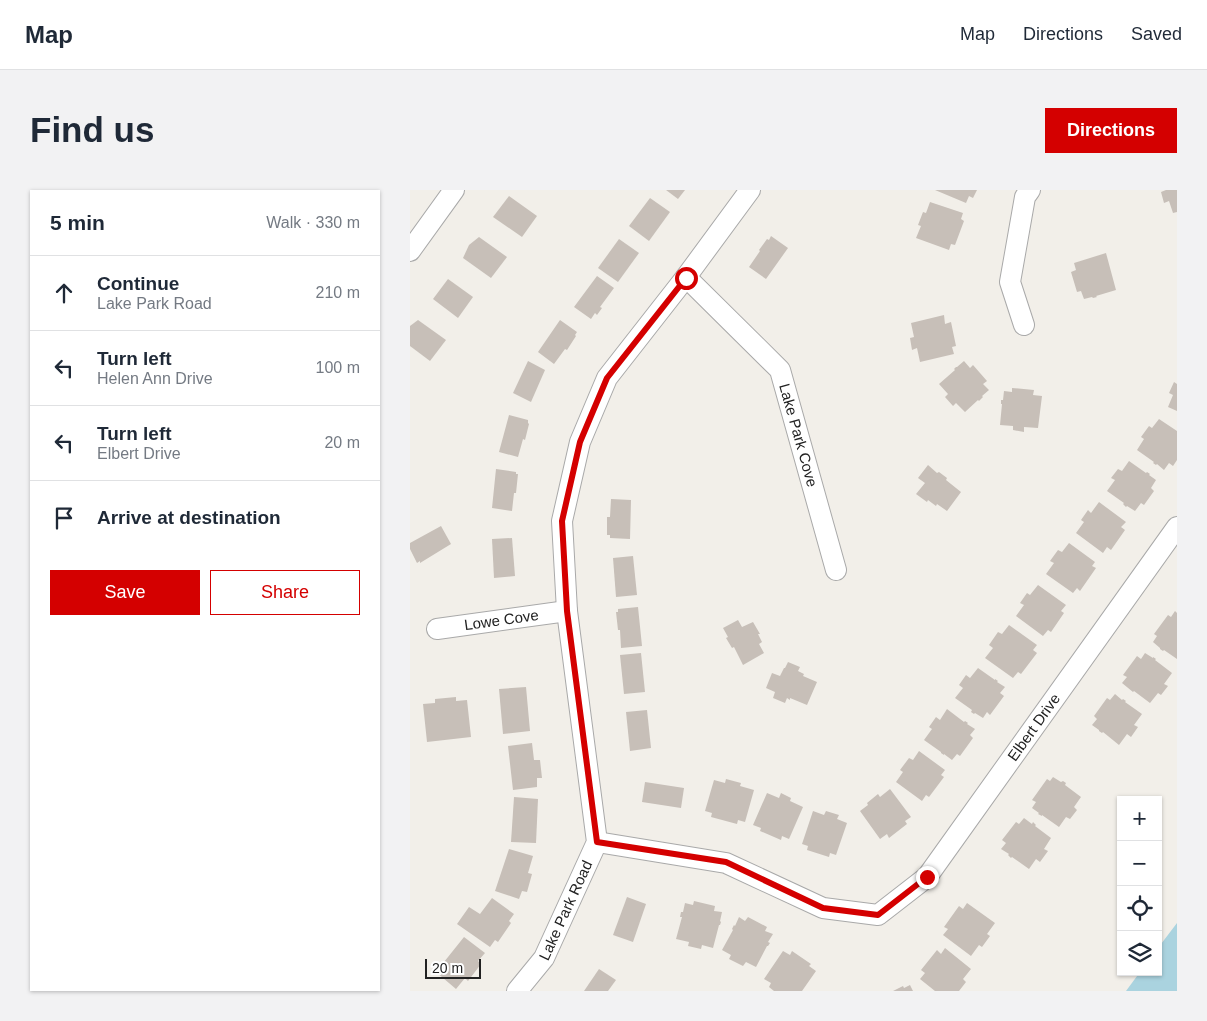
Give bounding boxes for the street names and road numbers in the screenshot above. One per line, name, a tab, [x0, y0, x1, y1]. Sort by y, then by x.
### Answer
street label: Lake Park Cove	[776, 381, 821, 489]
street label: Lowe Cove	[463, 606, 540, 633]
street label: Elbert Drive	[1004, 690, 1063, 764]
street label: Lake Park Road	[535, 858, 595, 963]

